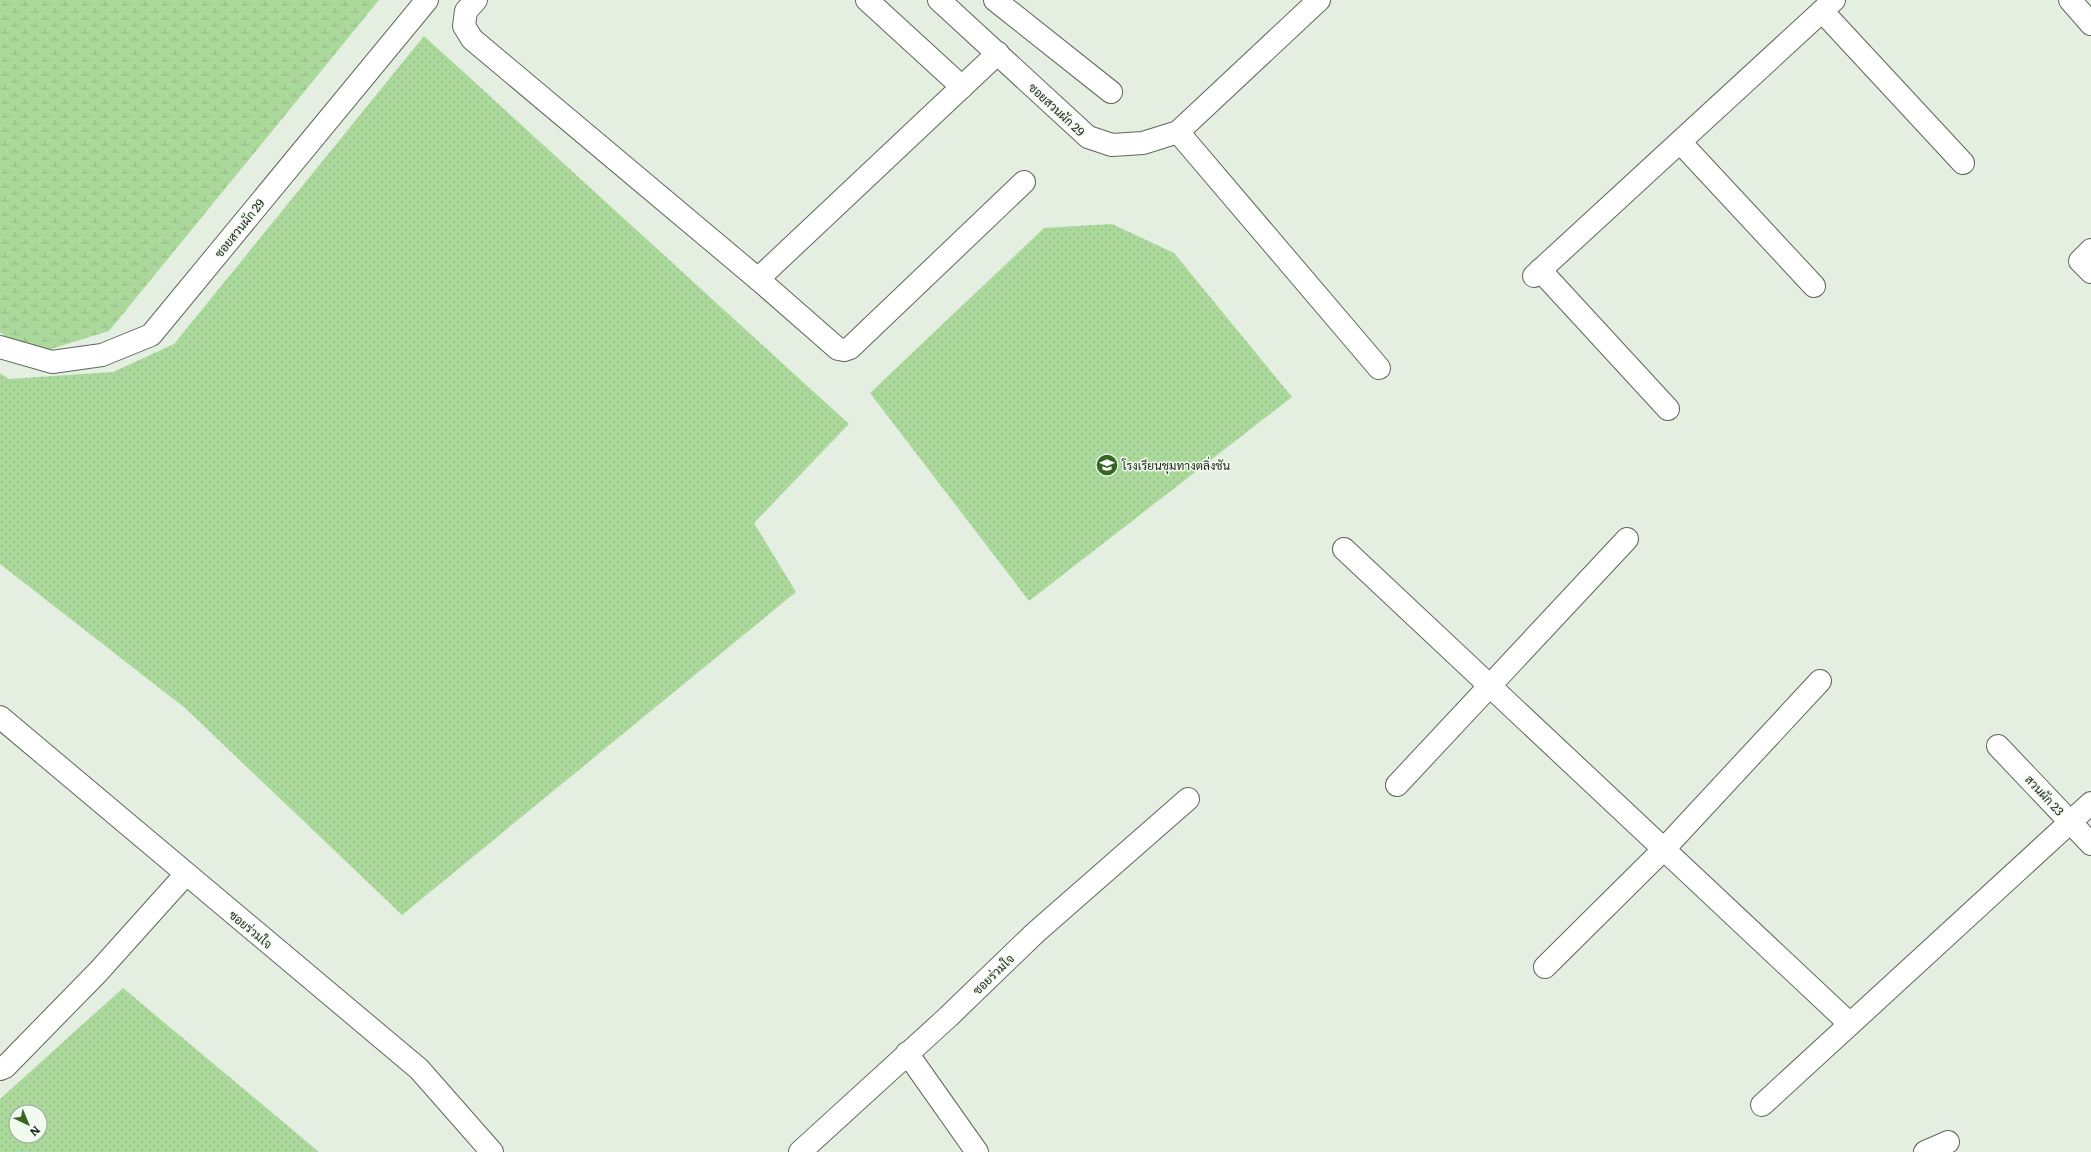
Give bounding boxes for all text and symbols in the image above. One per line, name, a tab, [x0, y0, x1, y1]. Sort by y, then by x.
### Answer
street label: ซอยสวนผัก 29	[1025, 78, 1089, 140]
street label: ซอยสวนผัก 29	[210, 195, 268, 261]
school or university icon: โรงเรียนชุมทางตลิ่งชัน	[1094, 452, 1120, 478]
place label: โรงเรียนชุมทางตลิ่งชัน	[1121, 456, 1231, 475]
street label: สวนผัก 23	[2021, 771, 2069, 819]
street label: ซอยร่วมใจ	[225, 905, 277, 953]
street label: ซอยร่วมใจ	[968, 950, 1018, 998]
north arrow	[8, 1104, 48, 1144]
text: N	[27, 1123, 45, 1141]

